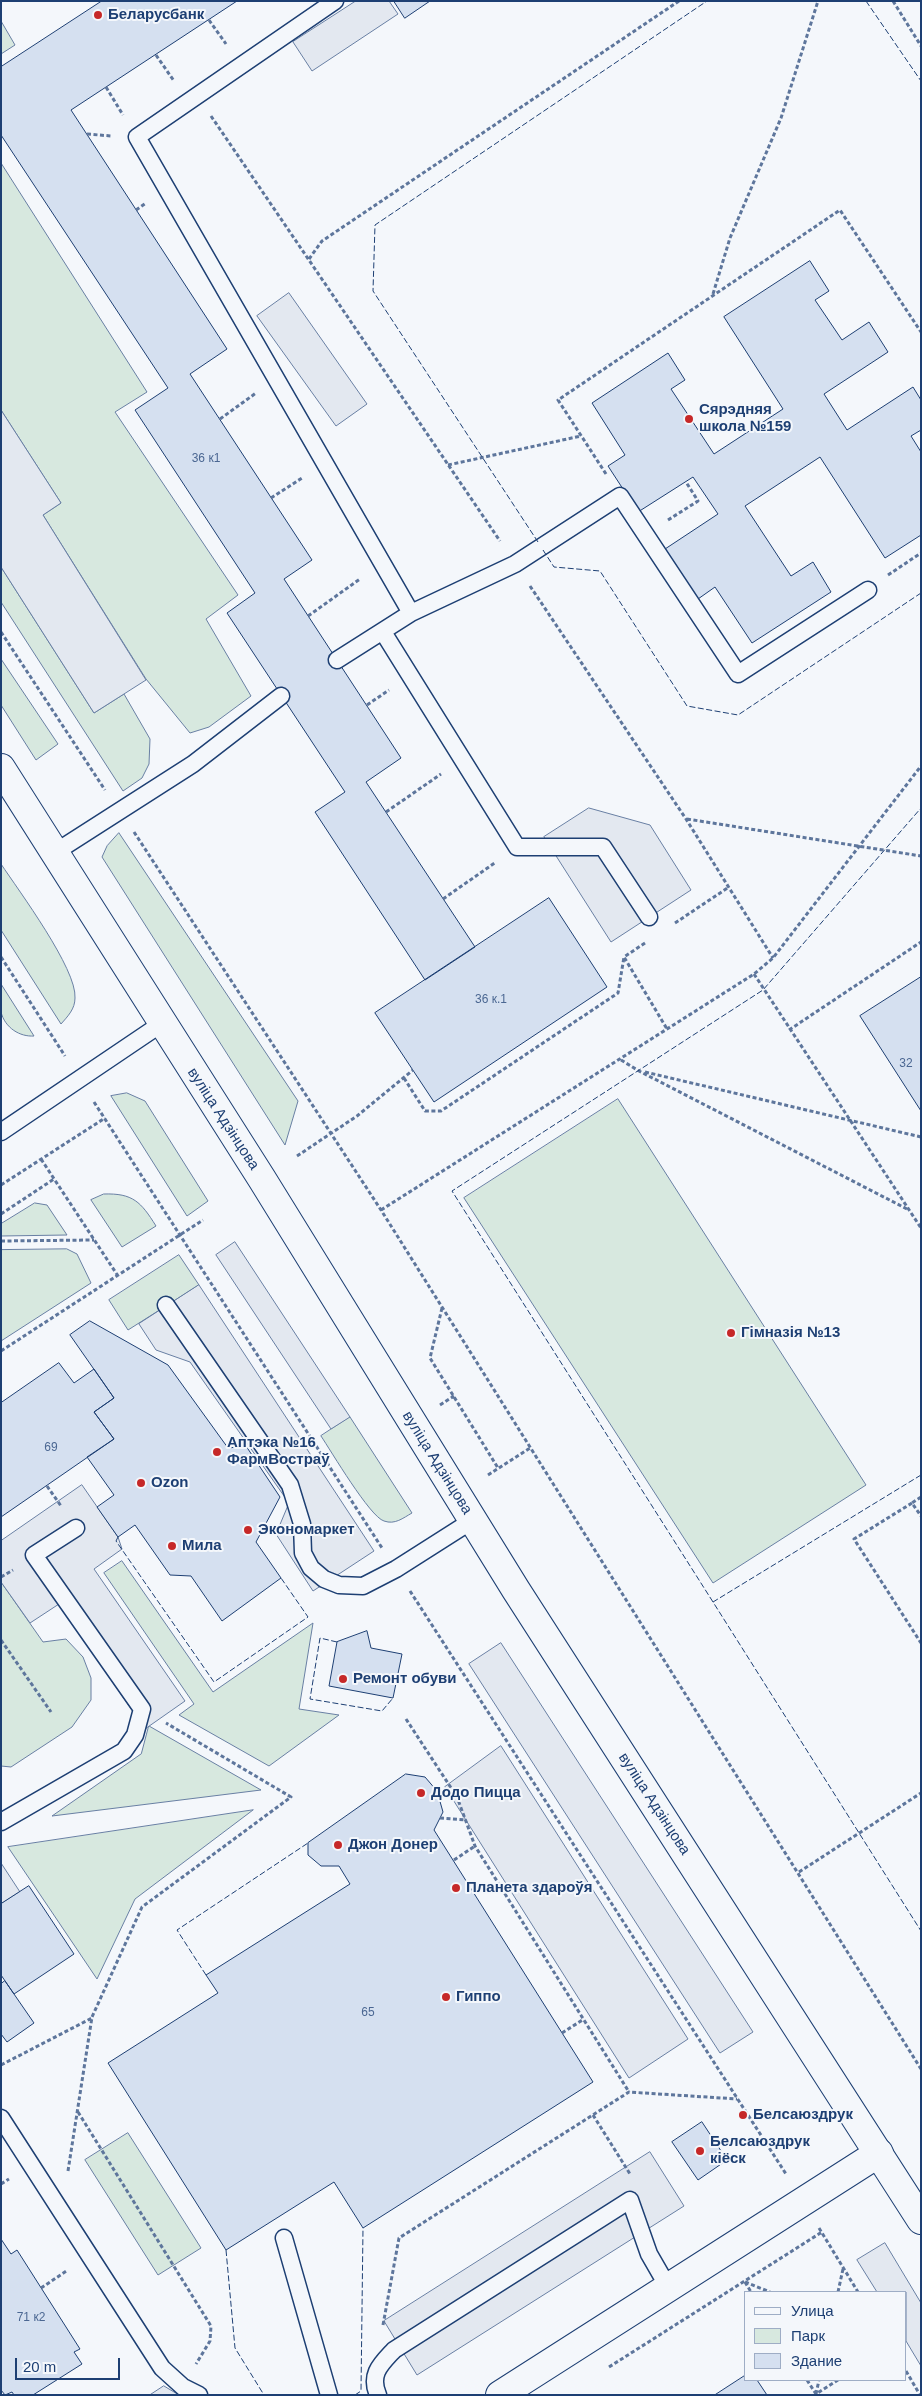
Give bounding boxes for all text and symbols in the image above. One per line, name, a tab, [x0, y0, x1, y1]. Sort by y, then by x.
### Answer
place label: Беларусбанк	[108, 6, 204, 24]
marker: Беларусбанк	[92, 9, 104, 21]
place label: Сярэдняя школа №159	[699, 401, 791, 436]
marker: Сярэдняя школа №159	[683, 413, 695, 425]
house number: 36 к1	[192, 452, 220, 466]
house number: 36 к.1	[475, 993, 507, 1007]
house number: 32	[899, 1057, 913, 1071]
street label: вуліца Адзінцова	[183, 1065, 263, 1173]
place label: Гімназія №13	[741, 1324, 840, 1342]
marker: Гімназія №13	[725, 1327, 737, 1339]
street label: вуліца Адзінцова	[398, 1408, 476, 1518]
place label: Аптэка №16 ФармВостраў	[227, 1434, 330, 1469]
house number: 69	[44, 1441, 58, 1455]
marker: Аптэка №16 ФармВостраў	[211, 1446, 223, 1458]
place label: Ozon	[151, 1474, 188, 1492]
marker: Ozon	[135, 1477, 147, 1489]
place label: Экономаркет	[258, 1521, 355, 1539]
marker: Экономаркет	[242, 1524, 254, 1536]
place label: Мила	[182, 1537, 222, 1555]
marker: Мила	[166, 1540, 178, 1552]
place label: Ремонт обуви	[353, 1670, 456, 1688]
marker: Ремонт обуви	[337, 1673, 349, 1685]
street label: вуліца Адзінцова	[614, 1750, 694, 1858]
place label: Додо Пицца	[431, 1784, 521, 1802]
marker: Додо Пицца	[415, 1787, 427, 1799]
place label: Джон Донер	[348, 1836, 438, 1854]
marker: Джон Донер	[332, 1839, 344, 1851]
place label: Планета здароўя	[466, 1879, 592, 1897]
marker: Планета здароўя	[450, 1882, 462, 1894]
place label: Гиппо	[456, 1988, 501, 2006]
marker: Гиппо	[440, 1991, 452, 2003]
house number: 65	[361, 2006, 375, 2020]
place label: Белсаюздрук	[753, 2106, 853, 2124]
marker: Белсаюздрук	[737, 2109, 749, 2121]
place label: Белсаюздрук кіёск	[710, 2133, 810, 2168]
marker: Белсаюздрук кіёск	[694, 2145, 706, 2157]
legend	[744, 2291, 907, 2381]
text: Улица	[791, 2302, 834, 2319]
house number: 71 к2	[17, 2311, 45, 2325]
text: Парк	[791, 2327, 825, 2344]
scale bar	[18, 2348, 122, 2380]
text: Здание	[791, 2352, 842, 2369]
text: 20 m	[23, 2358, 56, 2375]

